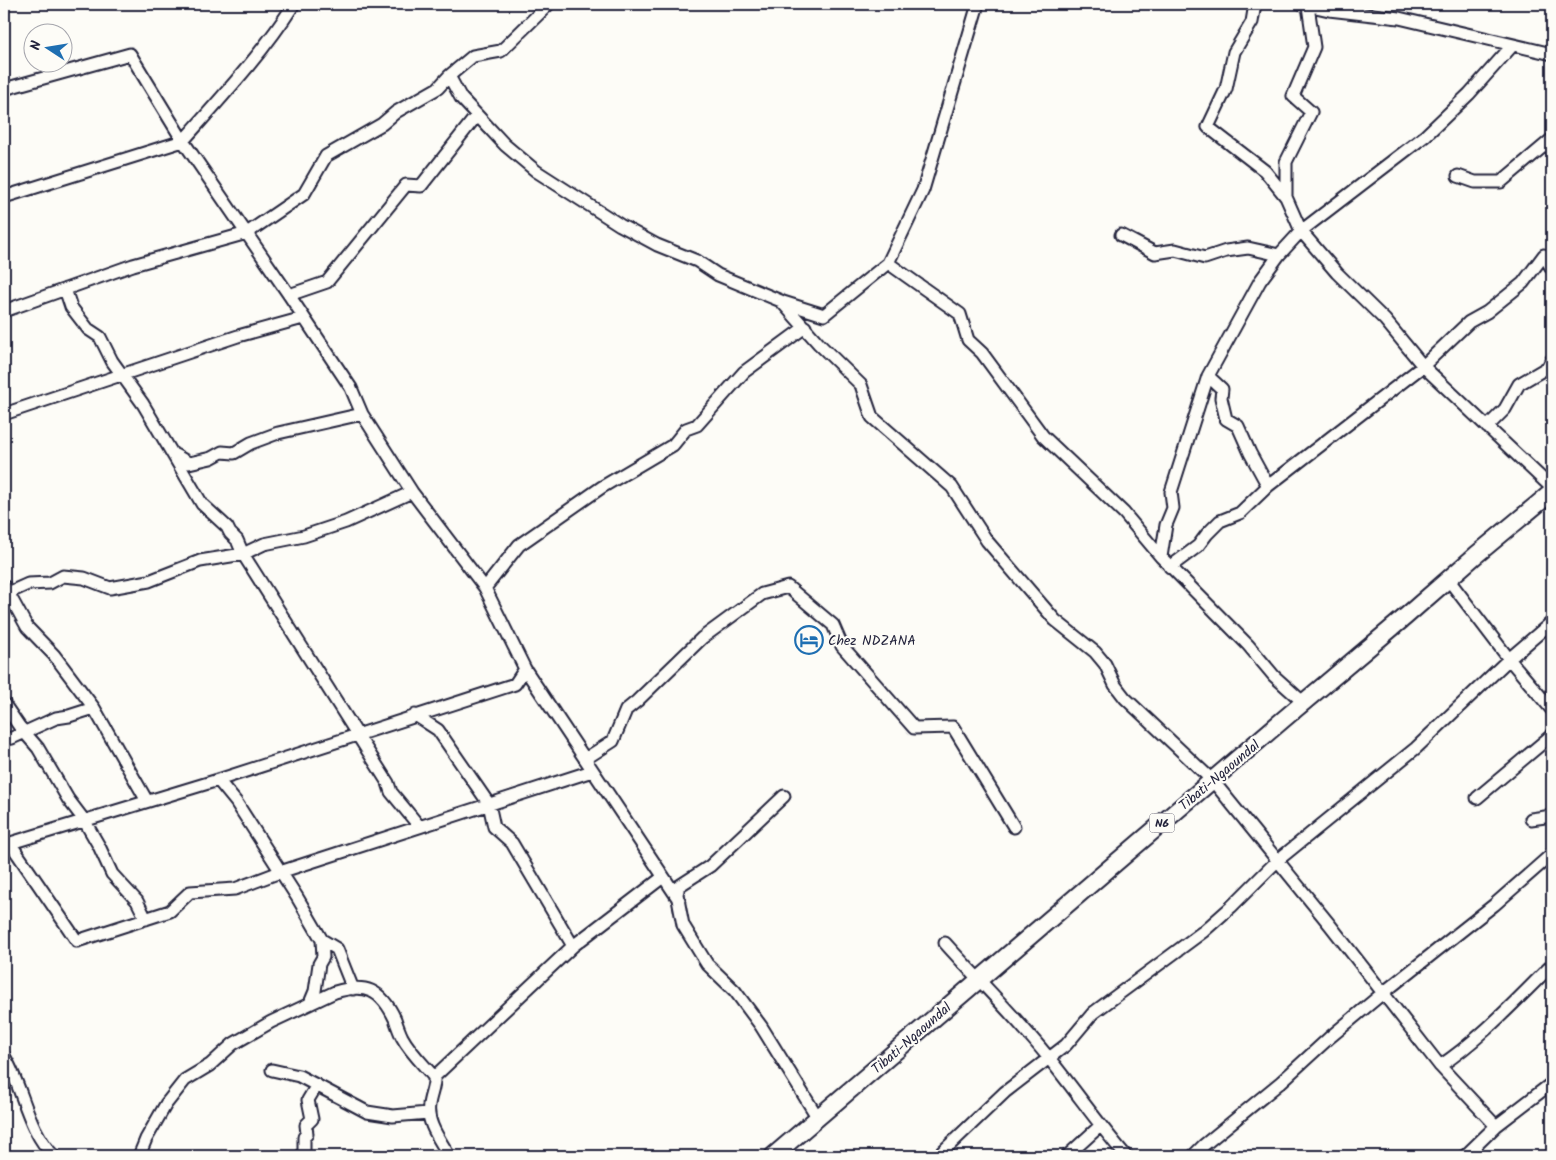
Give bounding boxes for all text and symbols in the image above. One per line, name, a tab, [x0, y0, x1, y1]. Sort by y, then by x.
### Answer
north arrow	[22, 22, 72, 72]
text: N	[25, 39, 48, 52]
hotel icon: Chez NDZANA	[794, 625, 824, 655]
place label: Chez NDZANA	[828, 630, 916, 652]
street label: Tibati-Ngaoundal	[1174, 735, 1265, 816]
road number: N6	[1150, 814, 1174, 832]
street label: Tibati-Ngaoundal	[867, 997, 957, 1080]

